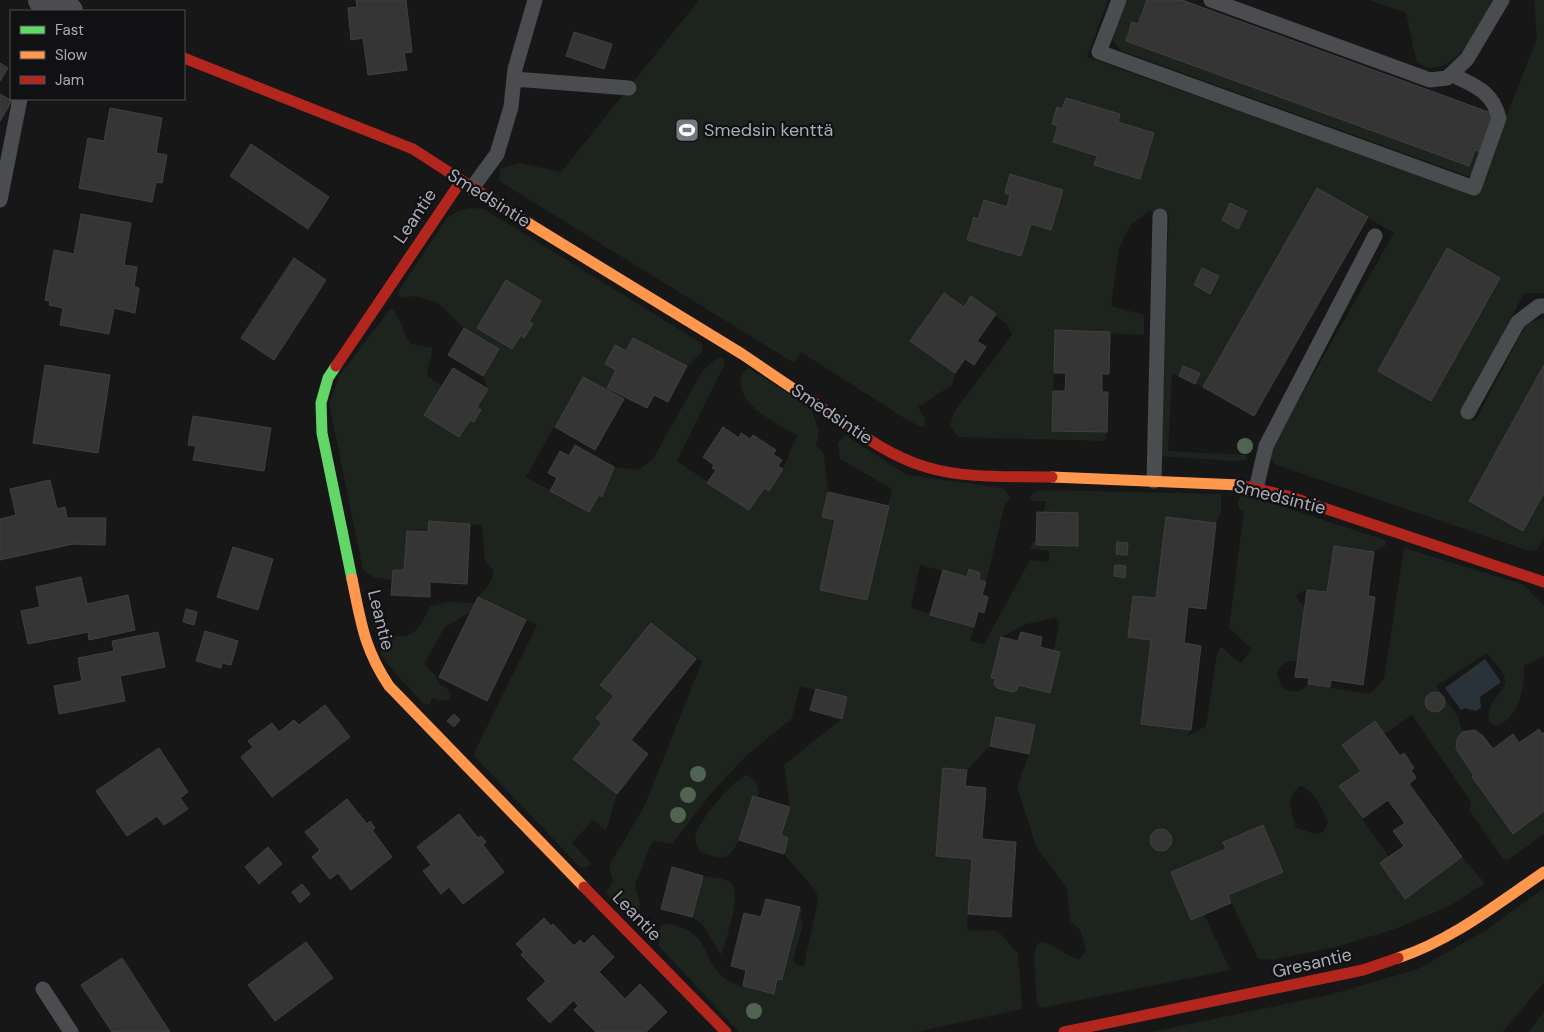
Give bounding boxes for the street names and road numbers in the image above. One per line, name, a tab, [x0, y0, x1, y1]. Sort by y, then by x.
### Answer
street label: Smedsintie	[443, 163, 535, 233]
street label: Leantie	[388, 184, 442, 248]
street label: Smedsintie	[787, 378, 877, 450]
street label: Smedsintie	[1232, 474, 1328, 520]
street label: Leantie	[362, 587, 400, 653]
street label: Leantie	[607, 886, 667, 946]
street label: Gresantie	[1270, 942, 1354, 984]

